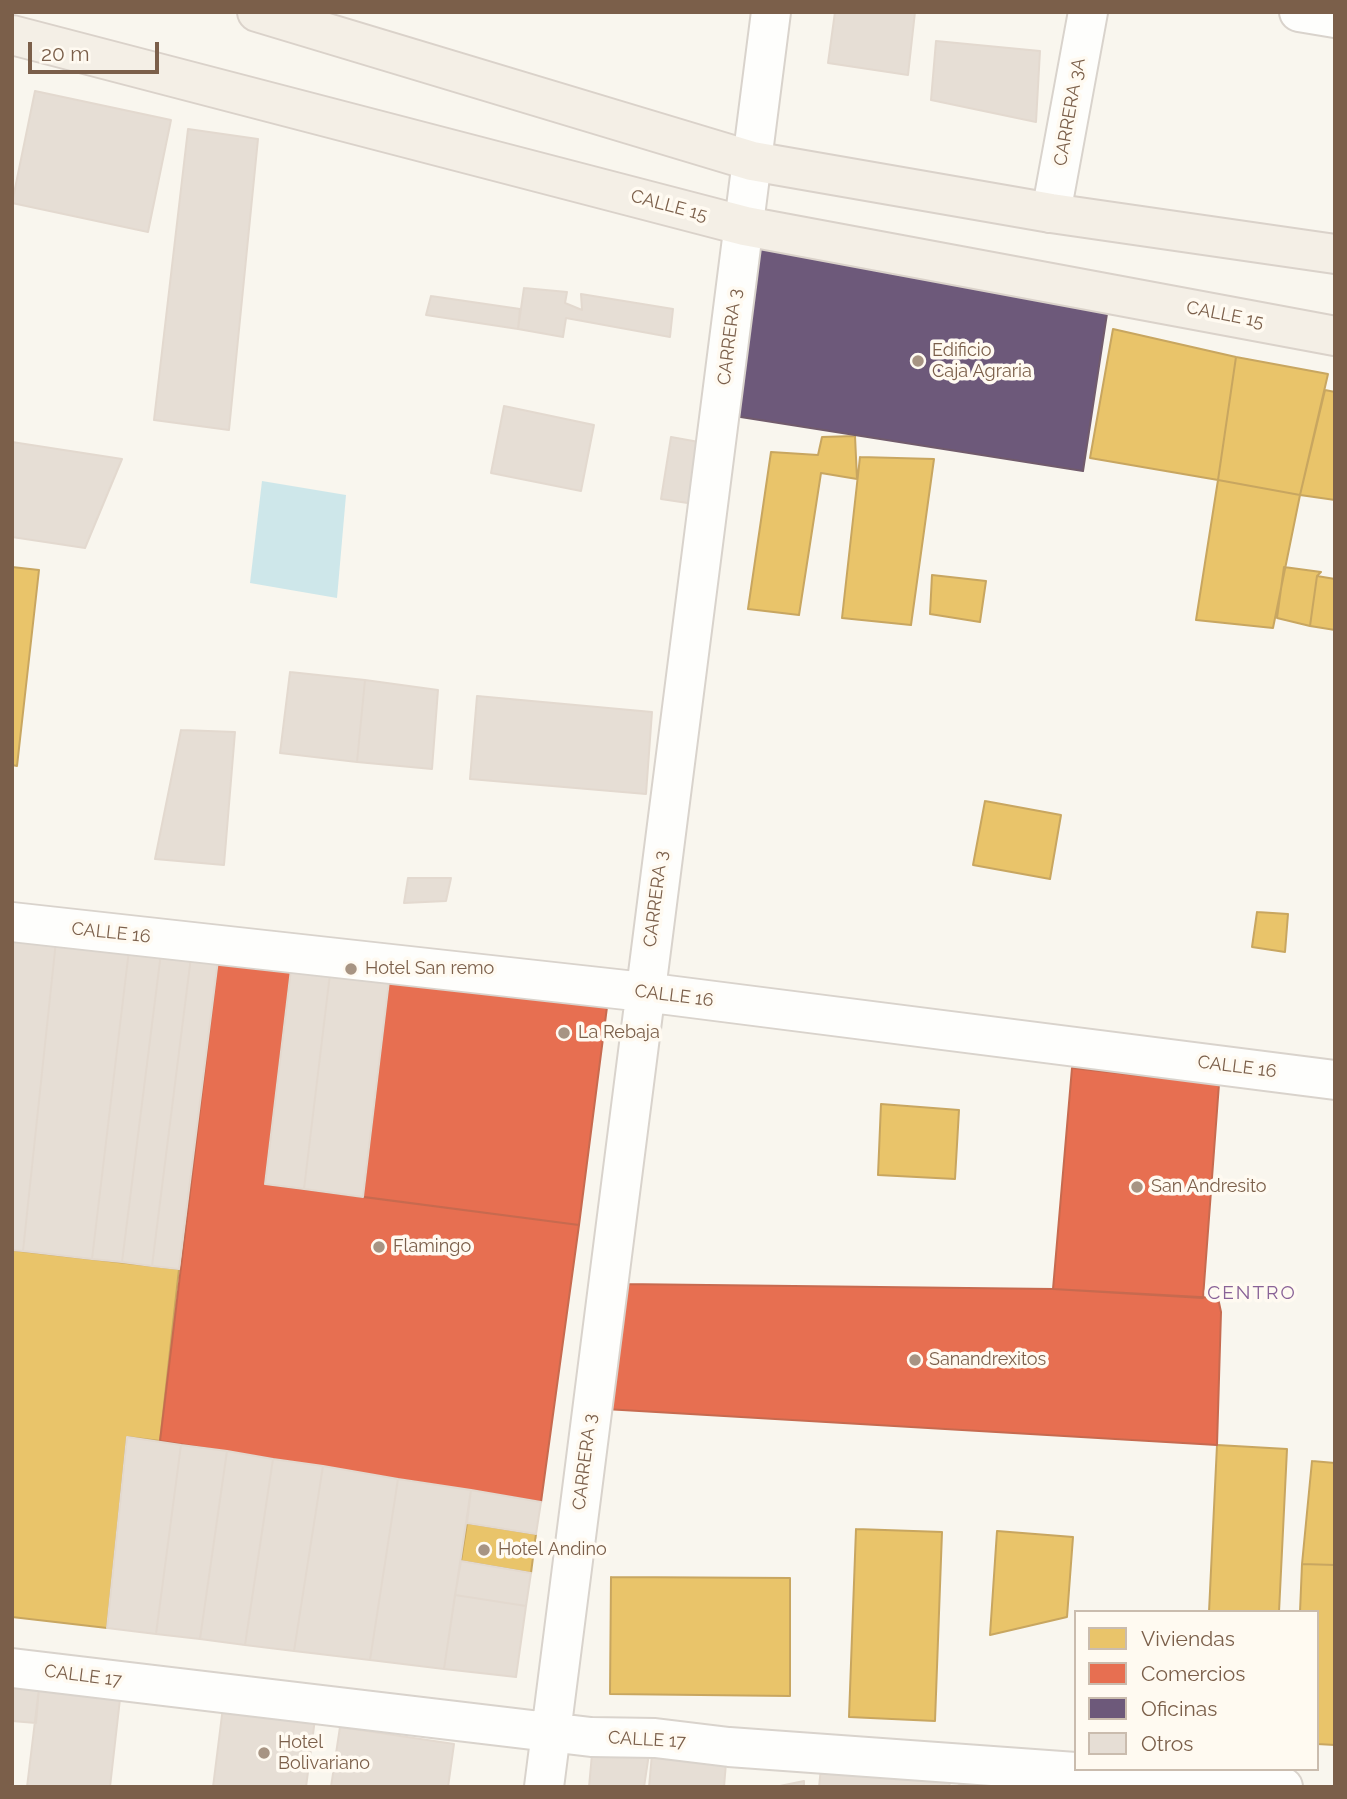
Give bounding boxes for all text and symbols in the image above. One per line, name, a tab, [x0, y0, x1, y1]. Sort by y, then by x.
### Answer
scale bar	[32, 28, 163, 72]
text: 20 m	[41, 41, 89, 66]
street label: CARRERA 3A	[1050, 56, 1090, 168]
street label: CALLE 15	[628, 185, 710, 227]
street label: CARRERA 3	[713, 288, 747, 386]
street label: CALLE 15	[1184, 297, 1266, 333]
place label: Edificio Caja Agraria	[932, 340, 1032, 382]
marker: Edificio Caja Agraria	[910, 353, 926, 369]
street label: CARRERA 3	[639, 850, 673, 948]
street label: CALLE 16	[70, 918, 152, 948]
place label: Hotel San remo	[365, 958, 494, 980]
marker: Hotel San remo	[343, 961, 359, 977]
street label: CALLE 16	[633, 980, 715, 1012]
place label: La Rebaja	[578, 1022, 660, 1044]
marker: La Rebaja	[556, 1025, 572, 1041]
street label: CALLE 16	[1196, 1051, 1278, 1083]
place label: San Andresito	[1151, 1176, 1266, 1198]
marker: San Andresito	[1129, 1179, 1145, 1195]
place label: Flamingo	[393, 1236, 471, 1258]
marker: Flamingo	[371, 1239, 387, 1255]
district label: CENTRO	[1208, 1282, 1296, 1304]
place label: Sanandrexitos	[929, 1349, 1046, 1371]
marker: Sanandrexitos	[907, 1352, 923, 1368]
street label: CARRERA 3	[568, 1413, 602, 1511]
place label: Hotel Andino	[498, 1539, 607, 1561]
marker: Hotel Andino	[476, 1542, 492, 1558]
legend	[1074, 1610, 1319, 1771]
text: Viviendas	[1141, 1626, 1235, 1651]
street label: CALLE 17	[43, 1661, 123, 1691]
text: Comercios	[1141, 1661, 1245, 1686]
text: Oficinas	[1141, 1696, 1217, 1721]
street label: CALLE 17	[607, 1727, 687, 1753]
text: Otros	[1141, 1731, 1193, 1756]
place label: Hotel Bolivariano	[278, 1732, 370, 1774]
marker: Hotel Bolivariano	[256, 1745, 272, 1761]

